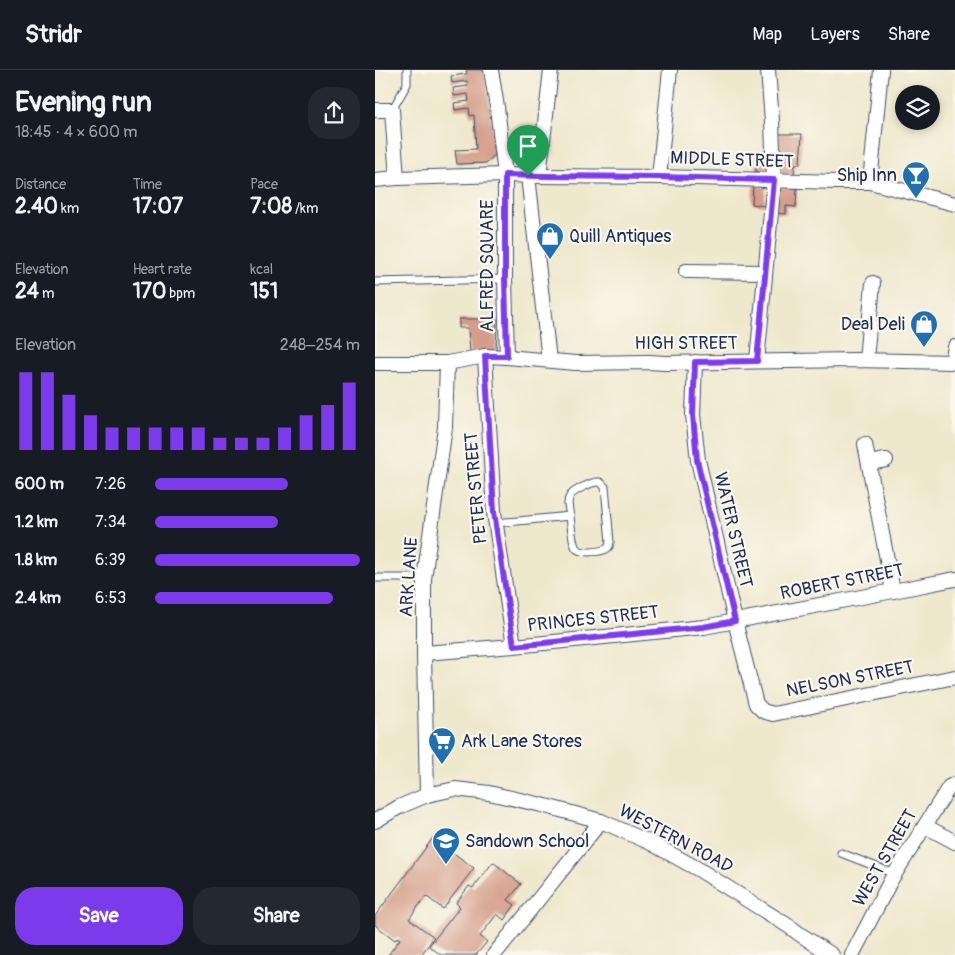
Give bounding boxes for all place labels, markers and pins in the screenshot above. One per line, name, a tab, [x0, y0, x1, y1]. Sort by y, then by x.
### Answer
pin	[507, 125, 549, 176]
bar icon: Ship Inn	[901, 160, 931, 199]
place label: Ship Inn	[837, 164, 897, 187]
shop icon: Quill Antiques	[535, 221, 565, 260]
place label: Quill Antiques	[569, 225, 671, 248]
shop icon: Deal Deli	[909, 309, 939, 348]
place label: Deal Deli	[841, 313, 905, 336]
supermarket icon: Ark Lane Stores	[427, 726, 457, 765]
place label: Ark Lane Stores	[461, 730, 582, 753]
school or university icon: Sandown School	[431, 826, 461, 865]
place label: Sandown School	[465, 830, 589, 853]

